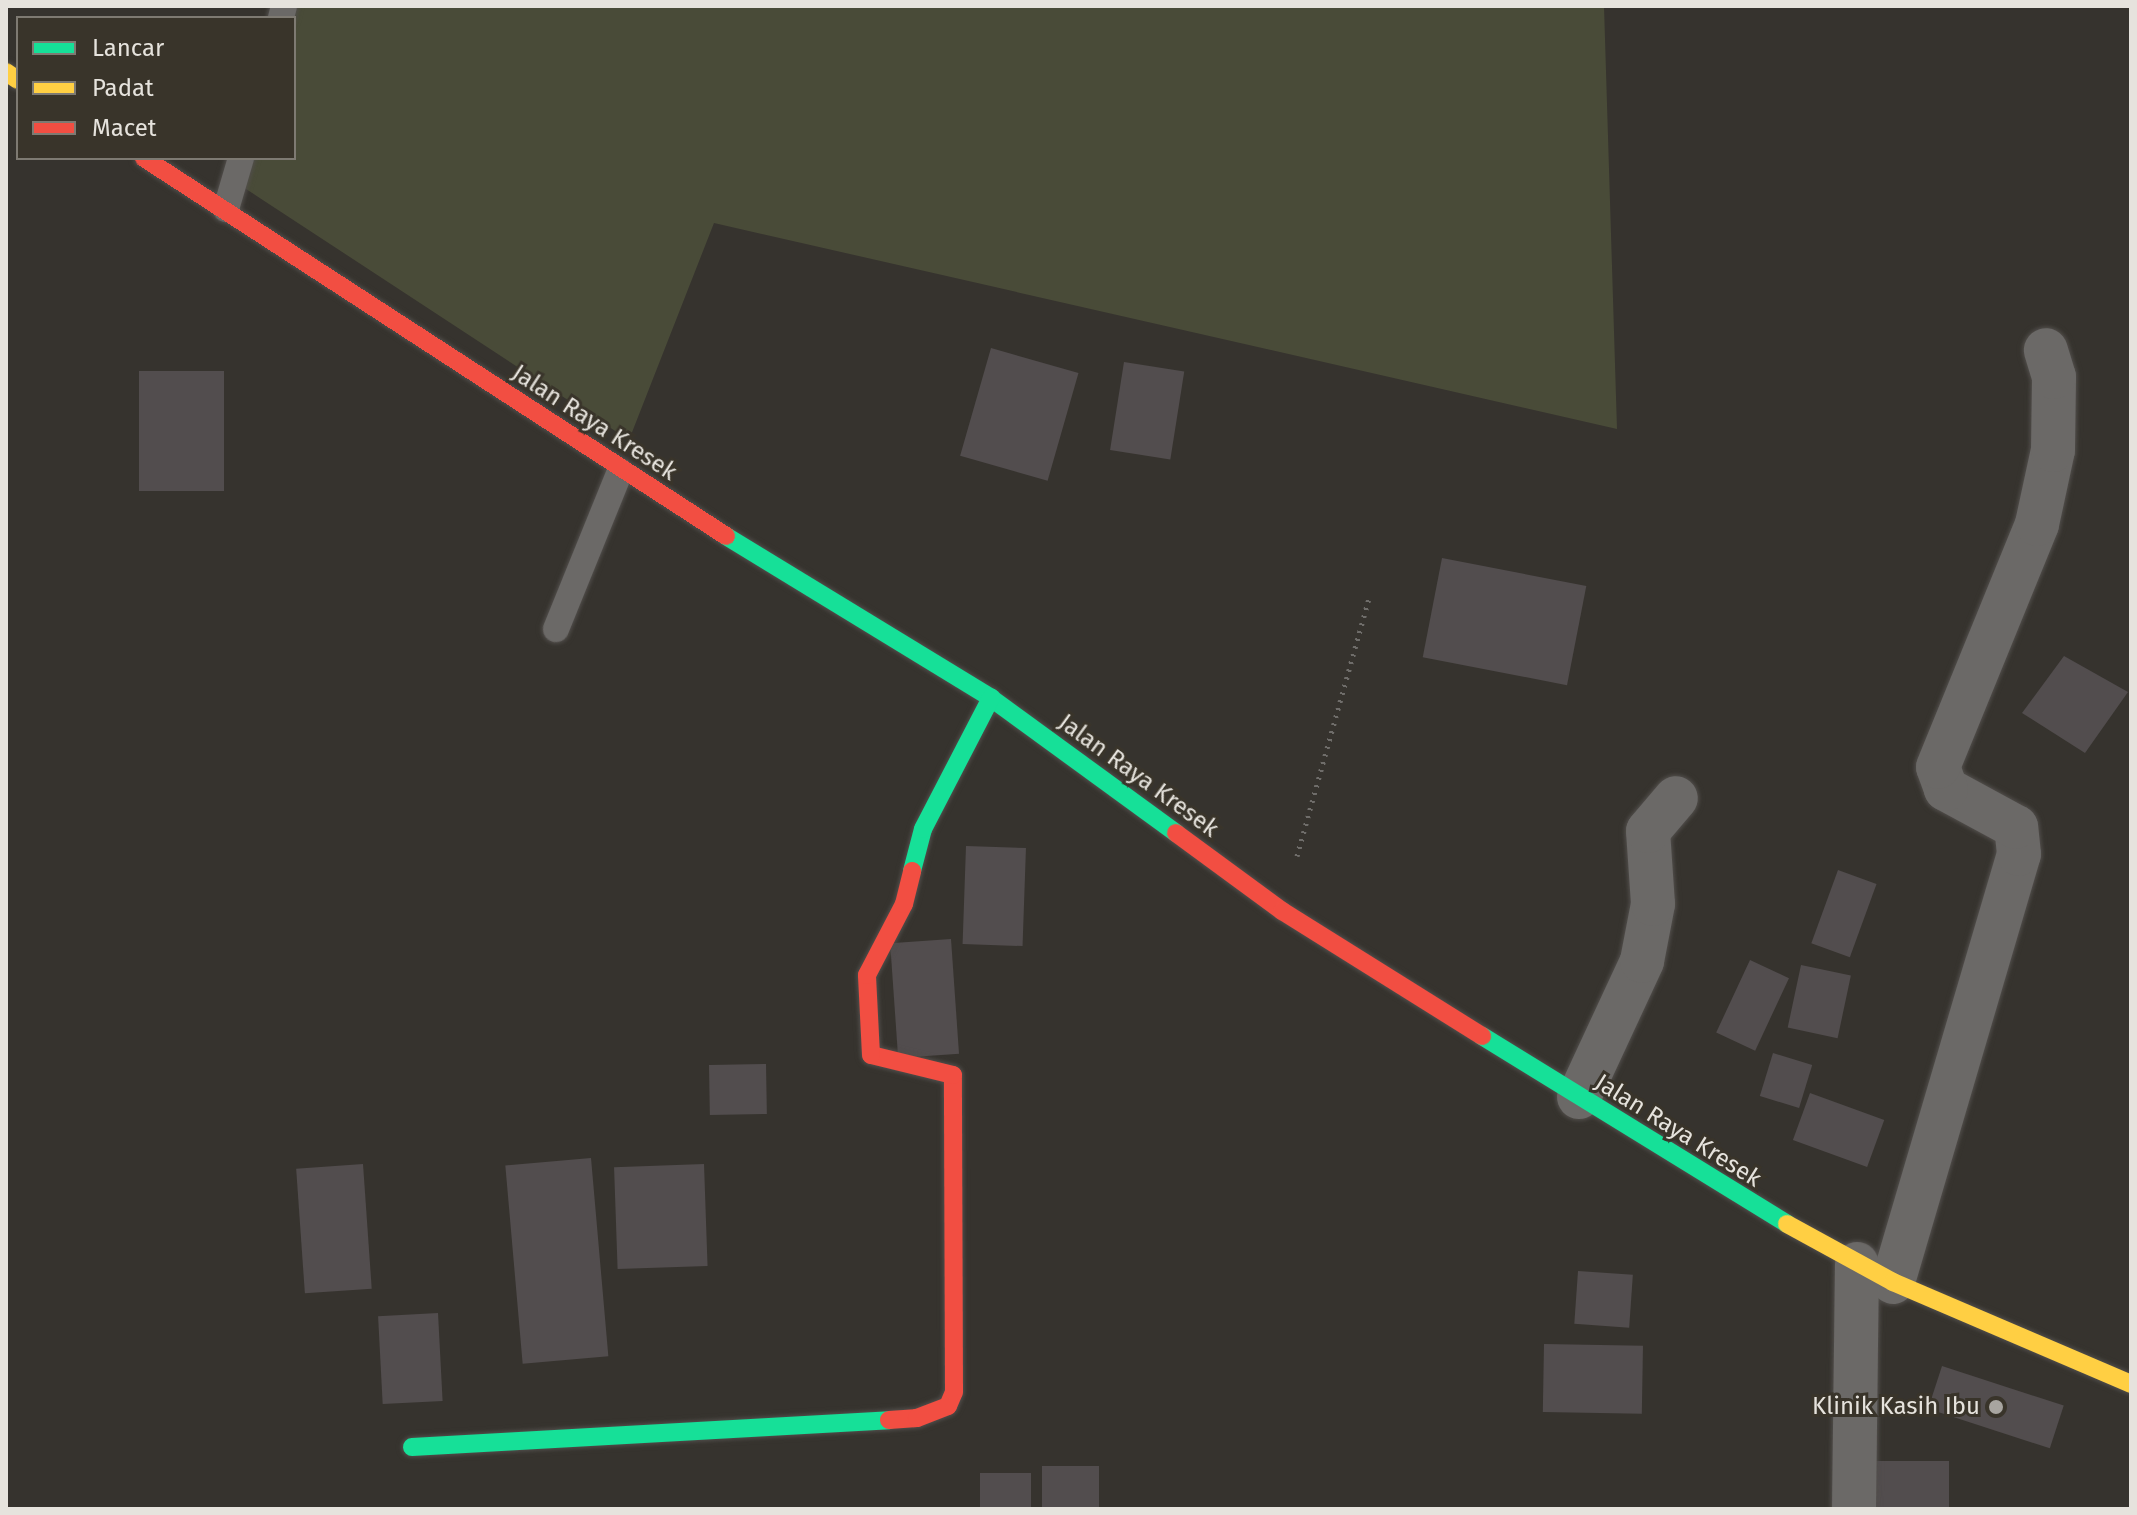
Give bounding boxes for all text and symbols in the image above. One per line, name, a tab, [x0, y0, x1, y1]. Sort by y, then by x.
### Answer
legend	[16, 16, 296, 160]
text: Lancar	[92, 34, 164, 62]
text: Padat	[92, 74, 154, 102]
text: Macet	[92, 114, 156, 142]
street label: Jalan Raya Kresek	[506, 359, 682, 487]
street label: Jalan Raya Kresek	[1052, 708, 1224, 844]
street label: Jalan Raya Kresek	[1590, 1068, 1766, 1194]
place label: Klinik Kasih Ibu	[1812, 1393, 1980, 1421]
marker: Klinik Kasih Ibu	[1987, 1398, 2005, 1416]

